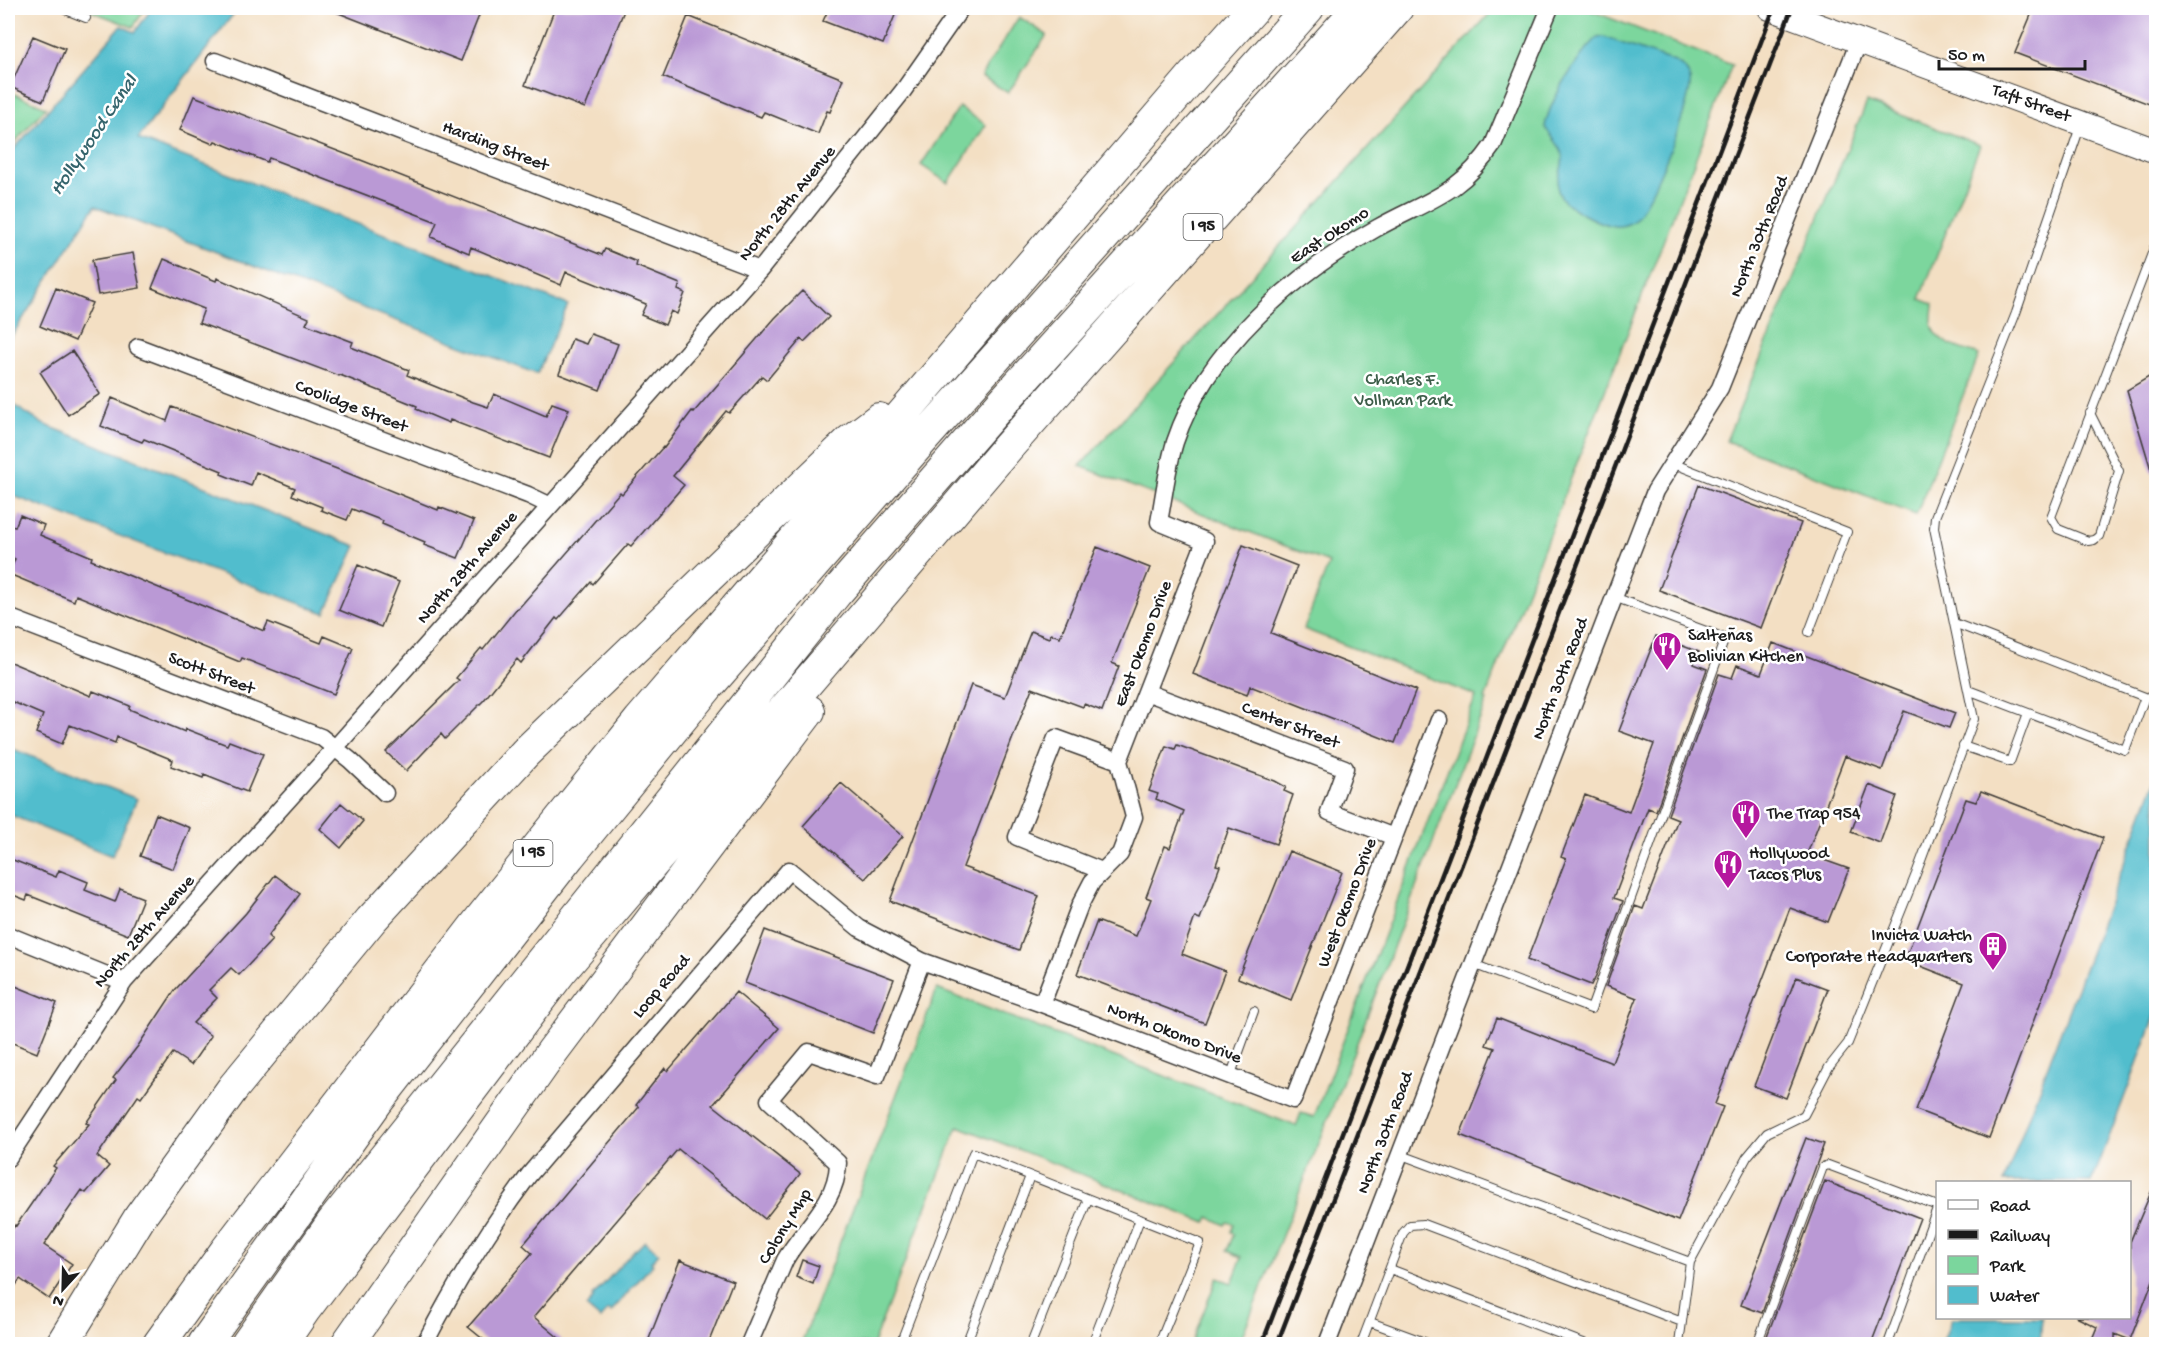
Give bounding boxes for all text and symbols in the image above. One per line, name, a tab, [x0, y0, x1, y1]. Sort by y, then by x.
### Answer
scale bar	[1939, 33, 2084, 71]
text: 50 m	[1948, 46, 1985, 67]
water label: Hollywood Canal	[46, 70, 145, 201]
street label: Taft Street	[1988, 80, 2075, 128]
street label: Harding Street	[439, 117, 553, 177]
street label: North 28th Avenue	[735, 141, 842, 266]
street label: North 30th Road	[1726, 172, 1794, 301]
street label: East Okomo	[1287, 203, 1373, 269]
road number: I 95	[1184, 214, 1222, 240]
park label: Charles F. Vollman Park	[1353, 370, 1454, 412]
street label: Coolidge Street	[292, 376, 412, 439]
street label: North 28th Avenue	[413, 507, 523, 629]
street label: East Okomo Drive	[1110, 577, 1178, 710]
street label: North 30th Road	[1528, 614, 1594, 743]
place label: Salteñas Bolivian Kitchen	[1687, 626, 1804, 668]
restaurant icon: Salteñas Bolivian Kitchen	[1651, 630, 1683, 672]
street label: Scott Street	[165, 648, 259, 701]
street label: Center Street	[1238, 698, 1343, 755]
restaurant icon: The Trap 954	[1730, 798, 1762, 840]
place label: The Trap 954	[1766, 804, 1861, 825]
street label: West Okomo Drive	[1314, 835, 1383, 971]
road number: I 95	[514, 840, 552, 866]
place label: Hollywood Tacos Plus	[1748, 844, 1830, 886]
restaurant icon: Hollywood Tacos Plus	[1712, 848, 1744, 890]
street label: North 28th Avenue	[90, 871, 200, 993]
place label: Invicta Watch Corporate Headquarters	[1786, 926, 1973, 968]
building icon: Invicta Watch Corporate Headquarters	[1977, 930, 2009, 972]
street label: Loop Road	[629, 950, 696, 1023]
street label: North Okomo Drive	[1104, 999, 1245, 1070]
street label: North 30th Road	[1353, 1068, 1419, 1197]
legend	[1936, 1181, 2131, 1319]
street label: Colony Mhp	[755, 1185, 818, 1269]
text: Road	[1990, 1197, 2031, 1218]
text: Railway	[1990, 1227, 2050, 1248]
text: Park	[1989, 1257, 2026, 1278]
north arrow	[33, 1259, 93, 1319]
text: Water	[1990, 1287, 2040, 1308]
text: N	[50, 1289, 67, 1310]

